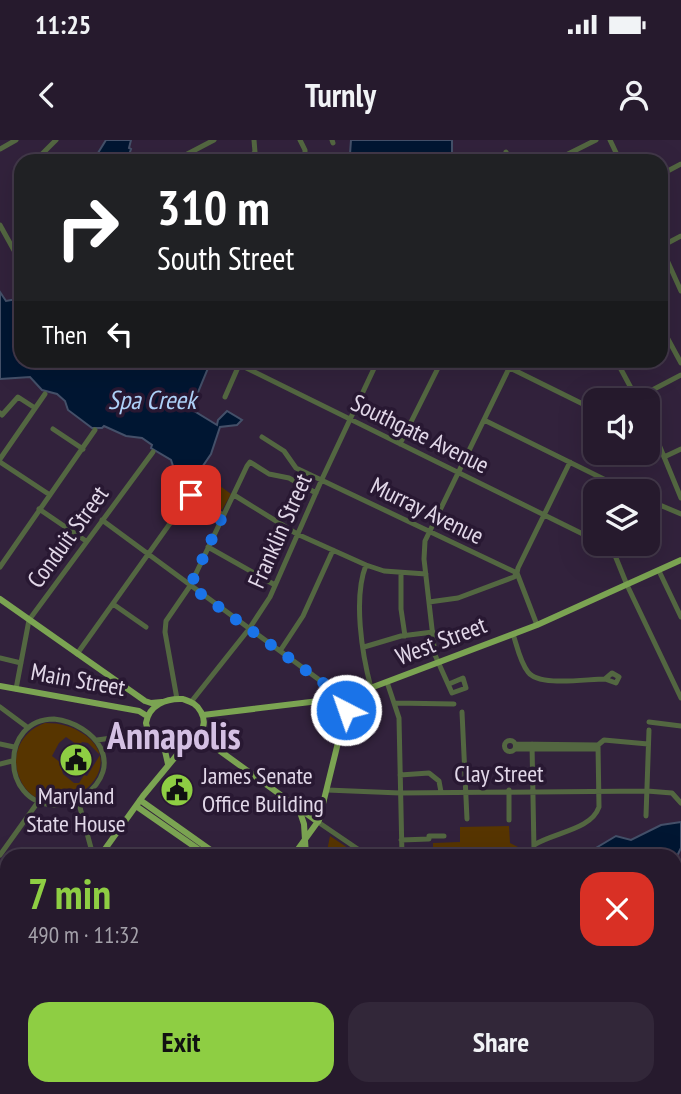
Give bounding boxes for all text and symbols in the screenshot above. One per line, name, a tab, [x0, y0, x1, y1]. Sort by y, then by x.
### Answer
text: 11:25	[35, 8, 91, 41]
text: Turnly	[305, 74, 376, 116]
icon: back	[28, 76, 66, 114]
icon: person	[615, 76, 653, 114]
text: 310 m	[157, 175, 270, 239]
icon: right	[42, 182, 133, 273]
text: South Street	[157, 237, 294, 279]
icon: left	[101, 315, 139, 353]
text: Then	[42, 318, 87, 351]
water label: Spa Creek	[108, 383, 199, 416]
street label: Southgate Avenue	[346, 387, 494, 480]
map controls	[583, 388, 660, 556]
button: sound	[583, 388, 660, 465]
pin	[161, 465, 221, 525]
street label: Franklin Street	[241, 468, 319, 593]
street label: Murray Avenue	[366, 470, 489, 551]
icon: arrive	[172, 476, 210, 514]
street label: Conduit Street	[20, 479, 115, 594]
button: layers	[583, 479, 660, 556]
street label: West Street	[391, 609, 491, 672]
street label: Main Street	[28, 656, 128, 703]
position arrow	[309, 673, 383, 747]
district label: Annapolis	[106, 710, 241, 759]
public building icon: Maryland State House	[57, 741, 95, 779]
street label: Clay Street	[454, 758, 544, 789]
place label: James Senate Office Building	[201, 760, 324, 819]
public building icon: James Senate Office Building	[158, 771, 196, 809]
place label: Maryland State House	[26, 780, 126, 839]
text: 7 min	[28, 866, 111, 921]
button: close	[580, 872, 654, 946]
text: 490 m · 11:32	[28, 920, 140, 949]
button: Exit	[28, 1002, 334, 1082]
button: Share	[348, 1002, 654, 1082]

